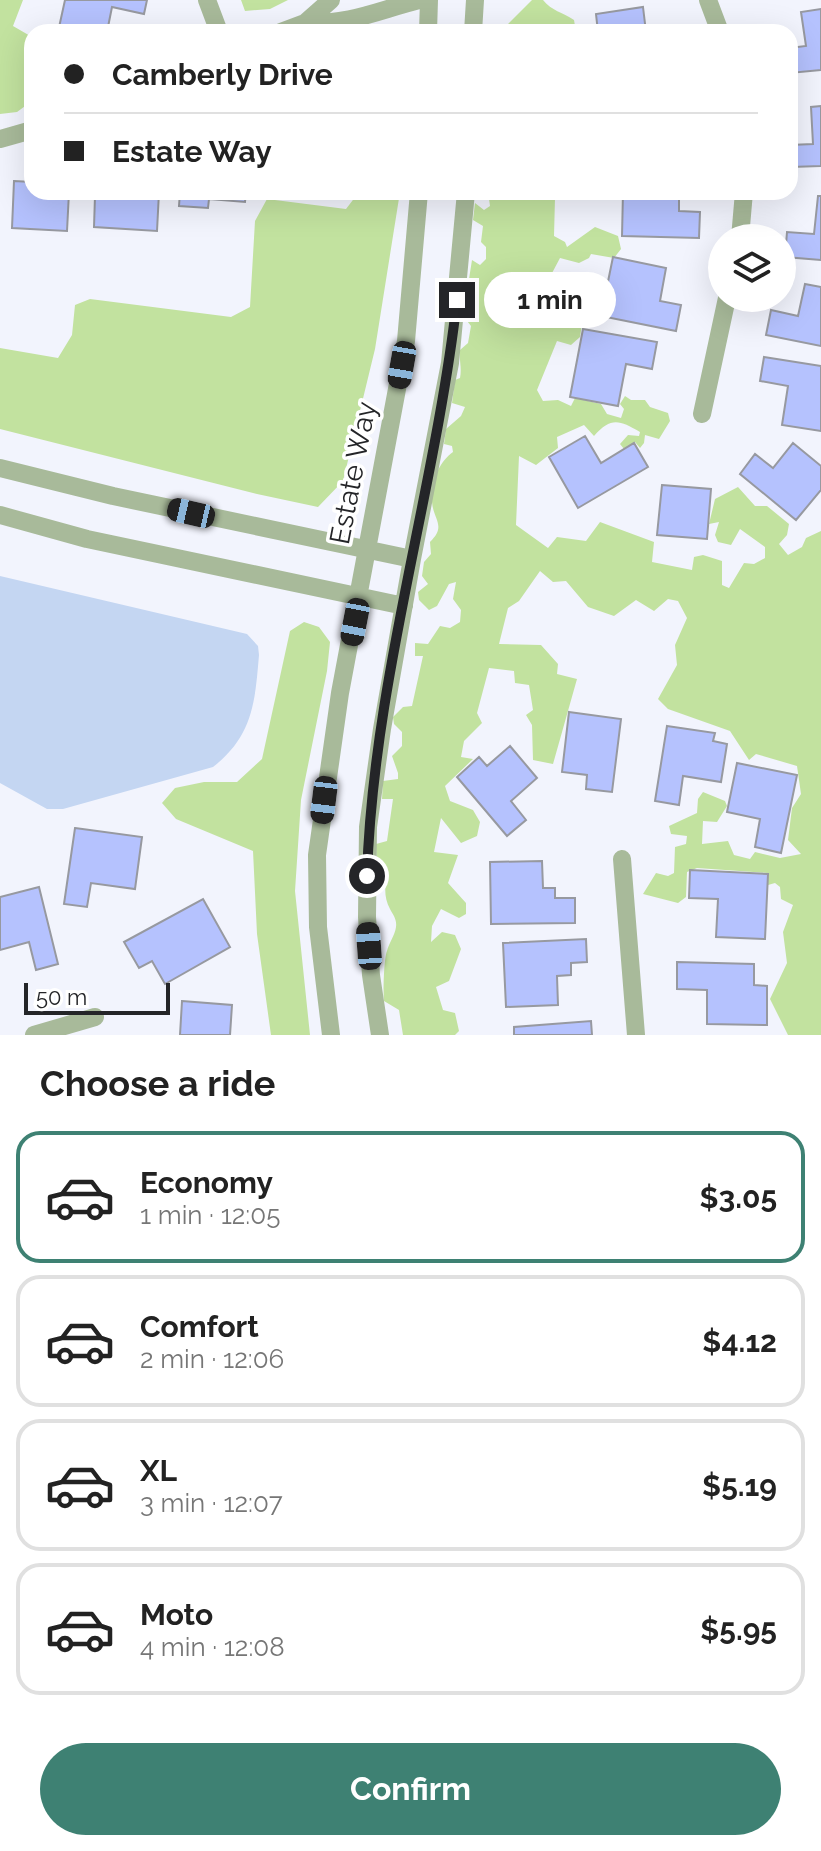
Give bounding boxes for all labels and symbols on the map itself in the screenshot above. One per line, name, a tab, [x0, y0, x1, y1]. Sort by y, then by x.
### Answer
callout: 1 min	[485, 272, 617, 328]
route end	[439, 282, 475, 318]
car	[386, 339, 418, 391]
street label: Estate Way	[323, 399, 383, 547]
car	[165, 496, 217, 530]
car	[339, 596, 371, 648]
car	[309, 775, 339, 825]
route start	[349, 858, 385, 894]
car	[355, 921, 383, 971]
scale bar	[24, 979, 170, 1015]

